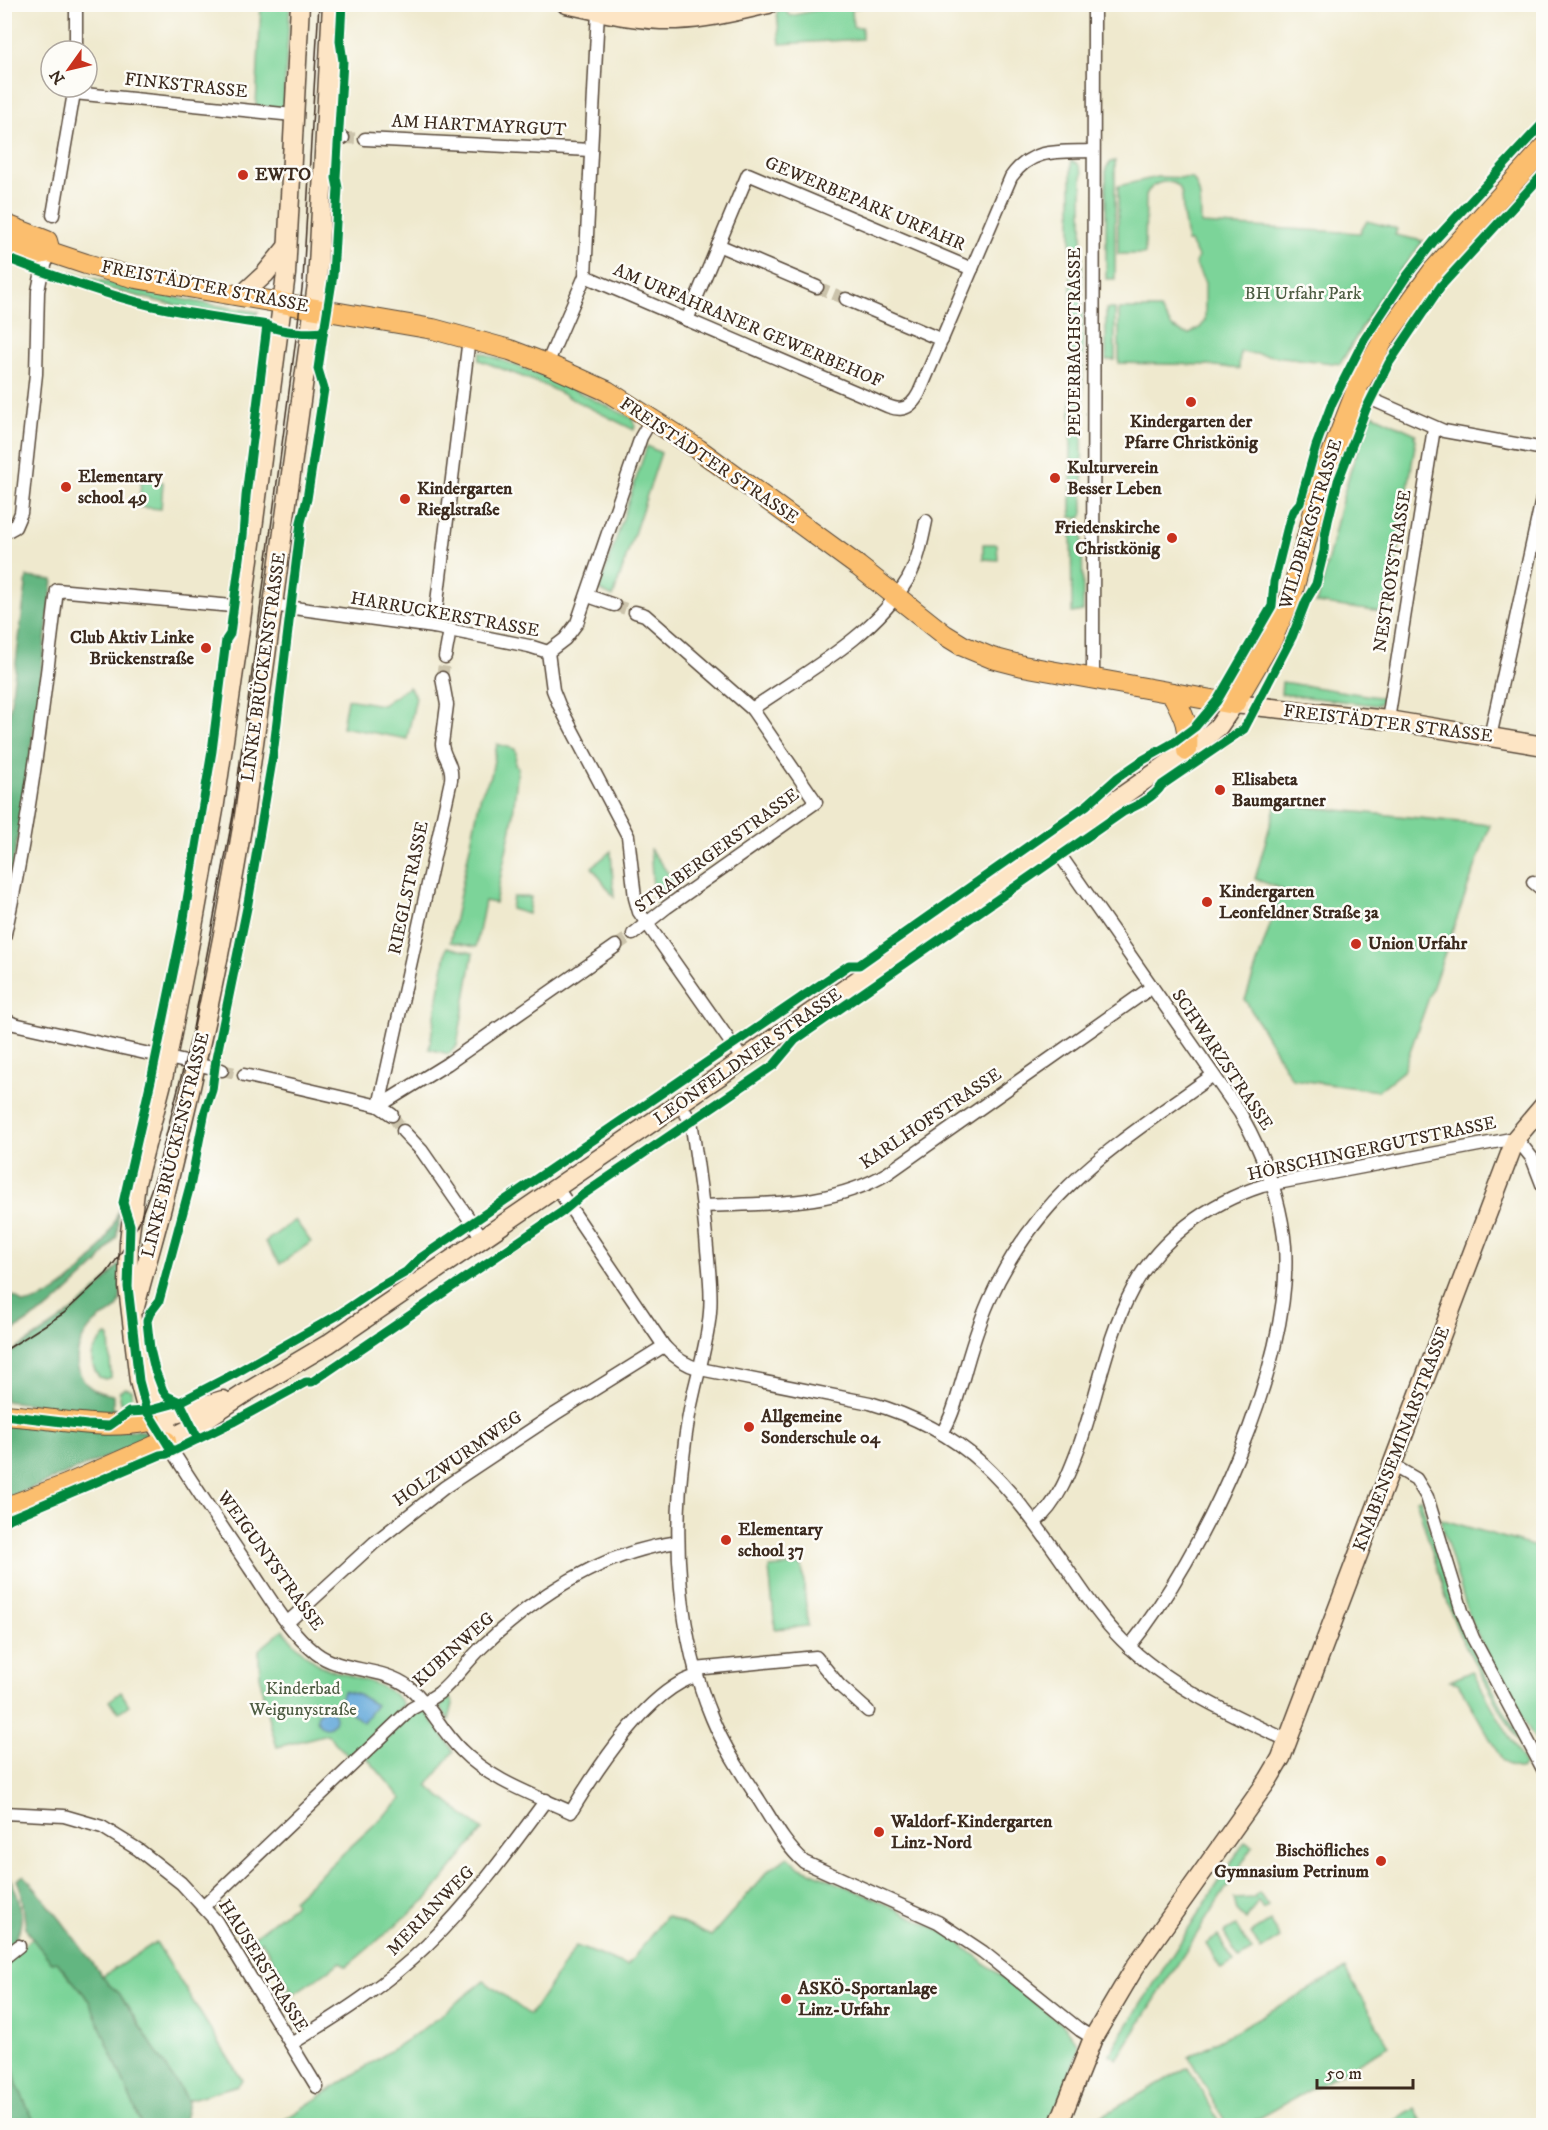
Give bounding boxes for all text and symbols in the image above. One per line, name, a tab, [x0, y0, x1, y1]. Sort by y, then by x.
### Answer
north arrow	[39, 39, 99, 99]
text: N	[45, 66, 69, 88]
street label: FINKSTRASSE	[123, 69, 249, 103]
street label: AM HARTMAYRGUT	[391, 110, 567, 142]
street label: GEWERBEPARK URFAHR	[761, 152, 969, 256]
place label: EWTO	[255, 164, 311, 186]
marker: EWTO	[236, 168, 250, 182]
street label: PEUERBACHSTRASSE	[1064, 247, 1086, 437]
street label: FREISTÄDTER STRASSE	[99, 256, 311, 318]
street label: AM URFAHRANER GEWERBEHOF	[610, 259, 886, 393]
park label: BH Urfahr Park	[1244, 283, 1362, 305]
street label: FREISTÄDTER STRASSE	[615, 393, 803, 529]
marker: Kindergarten der Pfarre Christkönig	[1184, 395, 1198, 409]
place label: Kindergarten der Pfarre Christkönig	[1124, 411, 1259, 454]
street label: WILDBERGSTRASSE	[1274, 436, 1347, 613]
place label: Kulturverein Besser Leben	[1067, 457, 1162, 500]
place label: Elementary school 49	[78, 466, 163, 509]
marker: Kulturverein Besser Leben	[1048, 471, 1062, 485]
place label: Kindergarten Rieglstraße	[417, 478, 513, 521]
marker: Elementary school 49	[59, 480, 73, 494]
street label: NESTROYSTRASSE	[1369, 488, 1417, 654]
marker: Kindergarten Rieglstraße	[398, 492, 412, 506]
place label: Friedenskirche Christkönig	[1054, 517, 1161, 560]
marker: Friedenskirche Christkönig	[1165, 531, 1179, 545]
street label: LINKE BRÜCKENSTRASSE	[237, 551, 291, 783]
street label: HARRUCKERSTRASSE	[349, 588, 541, 643]
place label: Club Aktiv Linke Brückenstraße	[70, 627, 195, 670]
marker: Club Aktiv Linke Brückenstraße	[199, 641, 213, 655]
street label: FREISTÄDTER STRASSE	[1282, 700, 1494, 748]
place label: Elisabeta Baumgartner	[1232, 769, 1326, 812]
marker: Elisabeta Baumgartner	[1213, 783, 1227, 797]
street label: STRABERGERSTRASSE	[630, 784, 804, 918]
street label: RIEGLSTRASSE	[384, 819, 434, 957]
place label: Kindergarten Leonfeldner Straße 3a	[1219, 881, 1379, 924]
marker: Kindergarten Leonfeldner Straße 3a	[1200, 895, 1214, 909]
place label: Union Urfahr	[1368, 933, 1468, 955]
marker: Union Urfahr	[1349, 937, 1363, 951]
street label: LEONFELDNER STRASSE	[650, 983, 846, 1130]
street label: SCHWARZSTRASSE	[1167, 985, 1278, 1135]
street label: LINKE BRÜCKENSTRASSE	[137, 1030, 215, 1260]
street label: KARLHOFSTRASSE	[856, 1063, 1006, 1174]
street label: HÖRSCHINGERGUTSTRASSE	[1246, 1112, 1498, 1186]
street label: KNABENSEMINARSTRASSE	[1349, 1323, 1455, 1555]
street label: HOLZWURMWEG	[389, 1406, 527, 1512]
place label: Allgemeine Sonderschule 04	[760, 1406, 881, 1449]
marker: Allgemeine Sonderschule 04	[742, 1420, 756, 1434]
street label: WEIGUNYSTRASSE	[211, 1486, 328, 1635]
place label: Elementary school 37	[738, 1519, 823, 1562]
marker: Elementary school 37	[719, 1533, 733, 1547]
street label: KUBINWEG	[409, 1608, 499, 1692]
park label: Kinderbad Weigunystraße	[248, 1678, 357, 1721]
place label: Waldorf-Kindergarten Linz-Nord	[890, 1811, 1053, 1854]
marker: Waldorf-Kindergarten Linz-Nord	[872, 1825, 886, 1839]
place label: Bischöfliches Gymnasium Petrinum	[1214, 1840, 1369, 1883]
marker: Bischöfliches Gymnasium Petrinum	[1374, 1854, 1388, 1868]
street label: MERIANWEG	[383, 1861, 480, 1961]
street label: HAUSERSTRASSE	[213, 1896, 313, 2037]
place label: ASKÖ-Sportanlage Linz-Urfahr	[797, 1977, 938, 2021]
marker: ASKÖ-Sportanlage Linz-Urfahr	[779, 1992, 793, 2006]
scale bar	[1317, 2052, 1413, 2090]
text: 50 m	[1326, 2063, 1362, 2085]

